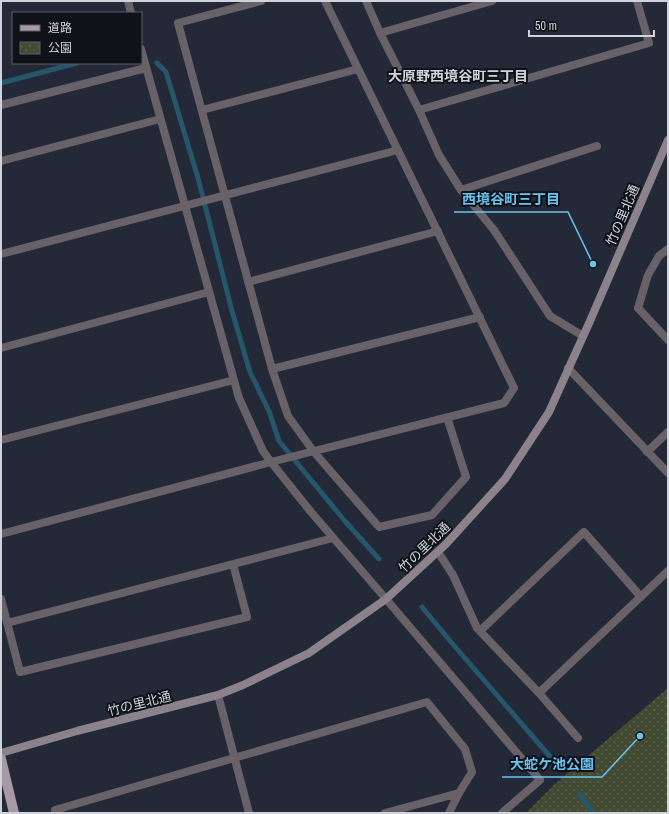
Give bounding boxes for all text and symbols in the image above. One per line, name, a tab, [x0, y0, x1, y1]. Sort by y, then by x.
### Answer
legend	[12, 12, 142, 64]
scale bar	[529, 12, 654, 38]
text: 50 m	[535, 18, 557, 34]
text: 道路	[48, 20, 72, 36]
text: 公園	[48, 40, 72, 56]
district label: 大原野西境谷町三丁目	[388, 67, 528, 85]
street label: 竹の里北通	[602, 182, 643, 248]
callout: 西境谷町三丁目	[454, 186, 568, 212]
text: 西境谷町三丁目	[462, 190, 560, 208]
street label: 竹の里北通	[395, 519, 454, 576]
street label: 竹の里北通	[106, 687, 173, 720]
callout: 大蛇ケ池公園	[502, 751, 602, 777]
text: 大蛇ケ池公園	[510, 755, 594, 773]

